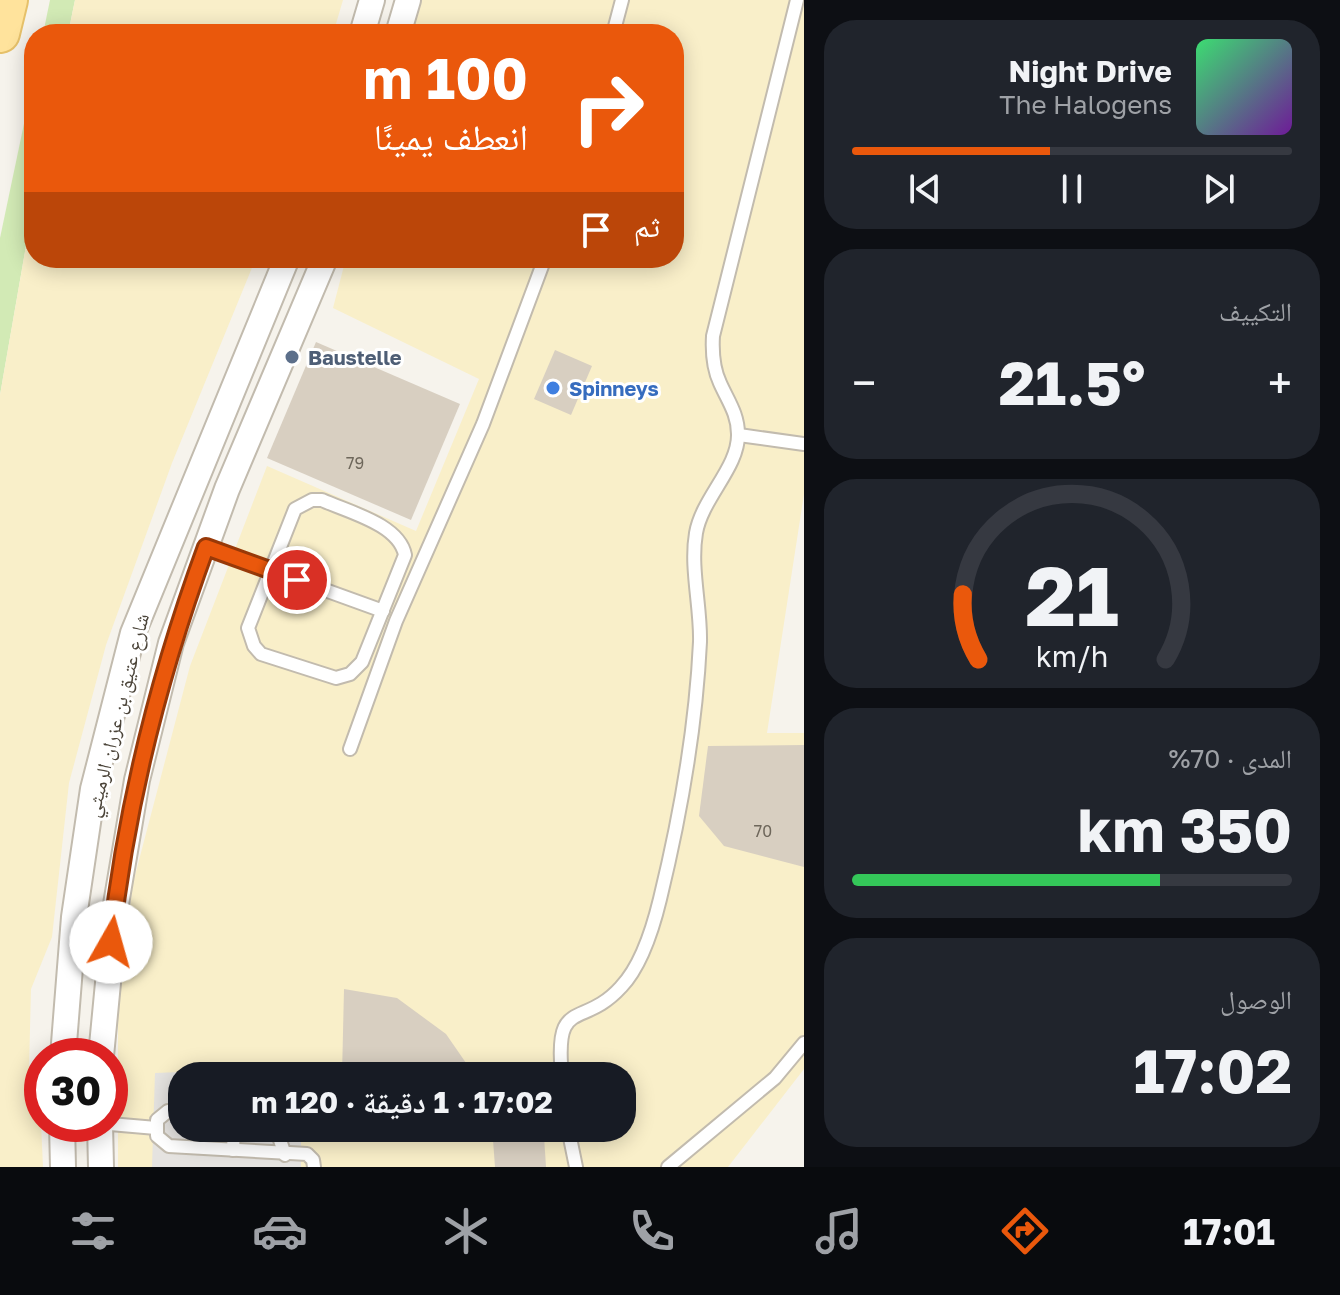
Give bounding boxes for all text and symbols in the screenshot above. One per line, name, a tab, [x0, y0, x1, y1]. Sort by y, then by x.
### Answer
text: 100 m	[363, 44, 528, 111]
text: Night Drive	[1008, 53, 1172, 89]
icon: right	[556, 56, 660, 160]
text: The Halogens	[999, 89, 1172, 120]
text: انعطف يمينًا	[374, 115, 528, 158]
icon: previous	[903, 167, 947, 211]
icon: pause	[1050, 167, 1094, 211]
icon: next	[1197, 167, 1241, 211]
icon: arrive	[574, 208, 618, 252]
text: ثم	[634, 208, 660, 244]
text: التكييف	[1219, 296, 1292, 327]
place label: Baustelle	[308, 345, 402, 369]
text: 21.5°	[999, 346, 1145, 418]
marker: Baustelle	[283, 348, 301, 366]
text: −	[852, 356, 876, 409]
text: +	[1268, 356, 1292, 409]
place label: Spinneys	[569, 376, 659, 400]
marker: Spinneys	[544, 379, 562, 397]
house number: 79	[346, 453, 364, 473]
text: 21	[1025, 543, 1119, 643]
pin	[263, 546, 331, 614]
icon: arrive	[275, 558, 319, 602]
street label: شارع عتيق بن عزران الرميثي	[79, 611, 158, 821]
text: km/h	[1036, 639, 1108, 673]
text: المدى · 70%	[1169, 743, 1292, 774]
text: 350 km	[1077, 793, 1292, 865]
house number: 70	[754, 821, 772, 841]
position arrow	[69, 900, 153, 984]
text: الوصول	[1220, 984, 1292, 1015]
text: 17:02	[1134, 1034, 1292, 1106]
speed limit sign: 30	[24, 1038, 128, 1142]
text: 17:02 · 1 دقيقة · 120 m	[251, 1084, 553, 1120]
icon: filters	[65, 1203, 121, 1259]
icon: car	[252, 1203, 308, 1259]
icon: climate	[438, 1203, 494, 1259]
icon: phone	[624, 1203, 680, 1259]
icon: music	[811, 1203, 867, 1259]
icon: directions	[997, 1203, 1053, 1259]
text: 17:01	[1183, 1210, 1275, 1253]

